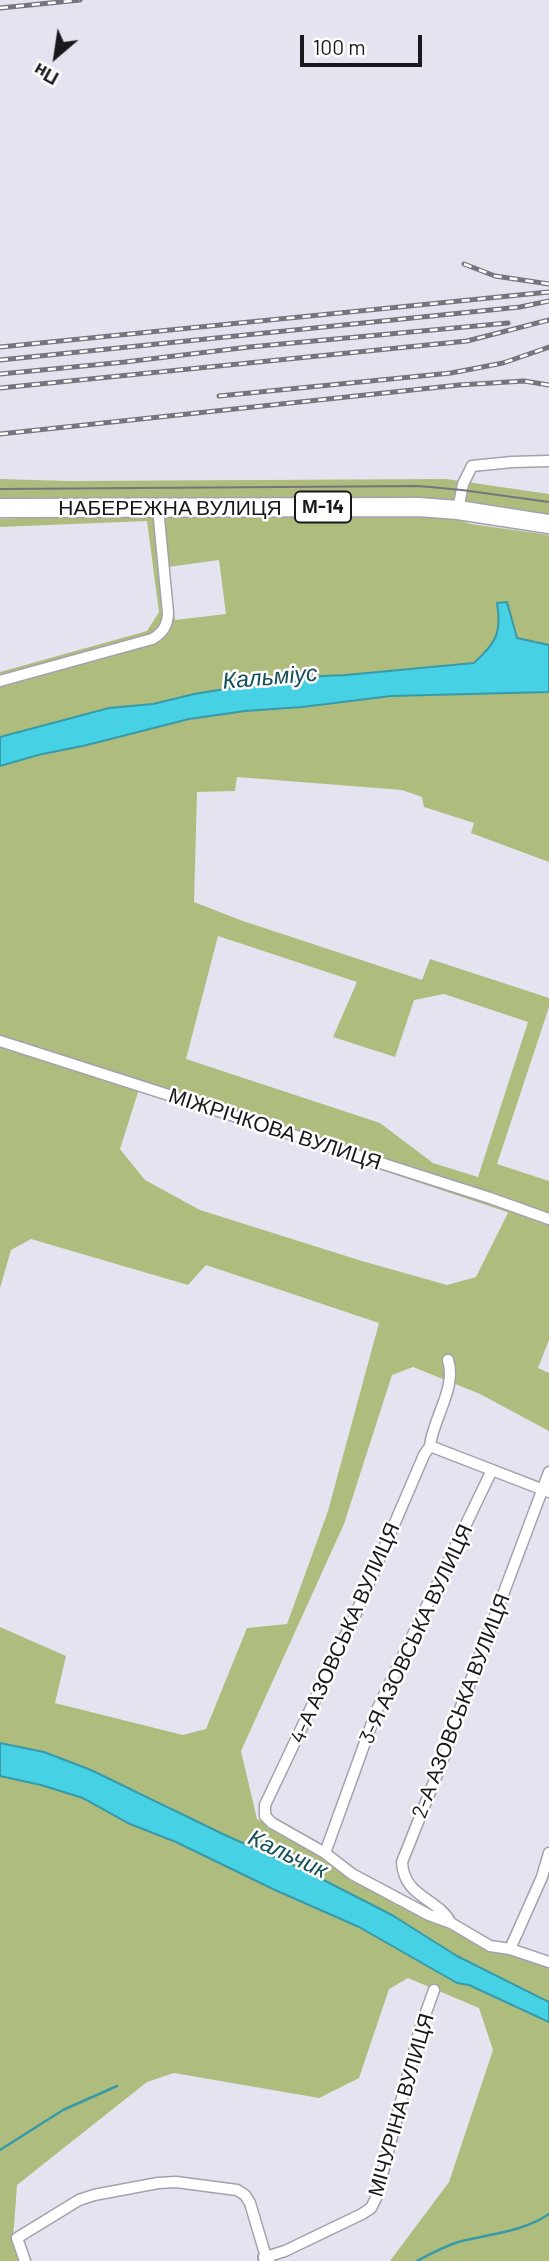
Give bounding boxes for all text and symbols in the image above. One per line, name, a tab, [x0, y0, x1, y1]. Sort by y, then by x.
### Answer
north arrow	[21, 21, 91, 91]
scale bar	[304, 21, 426, 65]
text: 100 m	[313, 34, 366, 59]
text: Пн	[29, 59, 62, 91]
road number: М-14	[295, 492, 351, 522]
street label: НАБЕРЕЖНА ВУЛИЦЯ	[58, 495, 282, 521]
water label: Кальміус	[221, 659, 319, 695]
street label: МІЖРІЧКОВА ВУЛИЦЯ	[166, 1083, 384, 1175]
street label: 4-А АЗОВСЬКА ВУЛИЦЯ	[285, 1519, 405, 1747]
street label: 3-Я АЗОВСЬКА ВУЛИЦЯ	[354, 1520, 478, 1748]
street label: 2-А АЗОВСЬКА ВУЛИЦЯ	[406, 1590, 516, 1822]
water label: Кальчик	[244, 1824, 332, 1884]
street label: МІЧУРІНА ВУЛИЦЯ	[363, 2010, 439, 2200]

